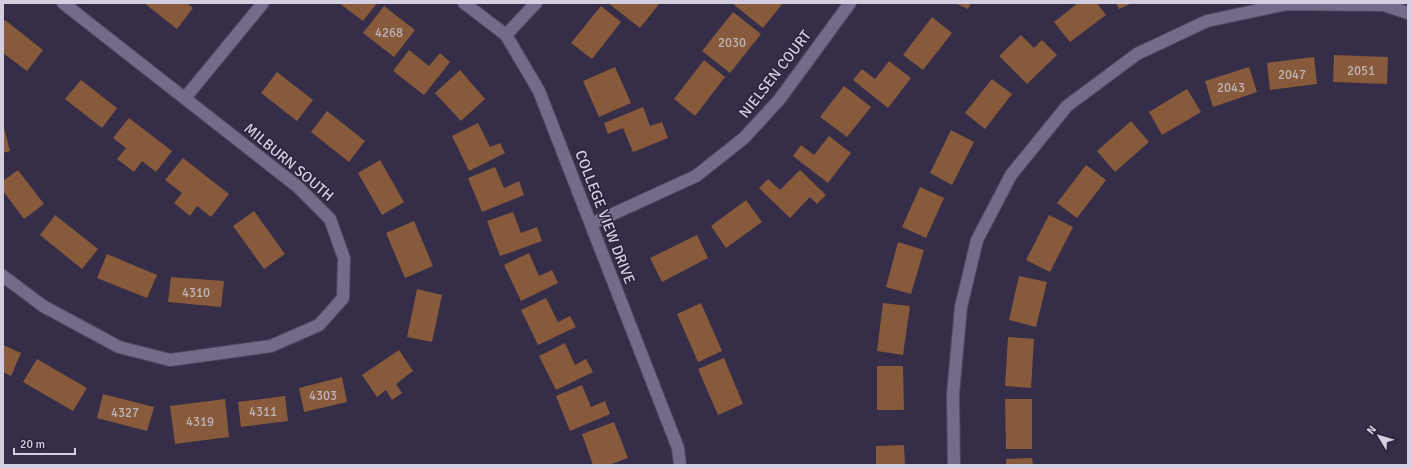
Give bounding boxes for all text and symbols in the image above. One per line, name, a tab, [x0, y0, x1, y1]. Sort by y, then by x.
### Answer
house number: 4268	[375, 25, 403, 41]
street label: NIELSEN COURT	[735, 26, 815, 121]
house number: 2030	[718, 35, 746, 51]
house number: 2051	[1347, 63, 1375, 79]
house number: 2047	[1278, 67, 1306, 83]
house number: 2043	[1217, 80, 1245, 96]
street label: MILBURN SOUTH	[241, 119, 337, 205]
street label: COLLEGE VIEW DRIVE	[571, 148, 639, 286]
house number: 4310	[182, 285, 210, 301]
house number: 4303	[309, 388, 337, 404]
house number: 4311	[249, 404, 277, 420]
house number: 4327	[111, 405, 139, 421]
house number: 4319	[186, 414, 214, 430]
north arrow	[1359, 416, 1399, 456]
text: N	[1364, 423, 1379, 437]
scale bar	[14, 430, 75, 456]
text: 20 m	[20, 437, 45, 452]

